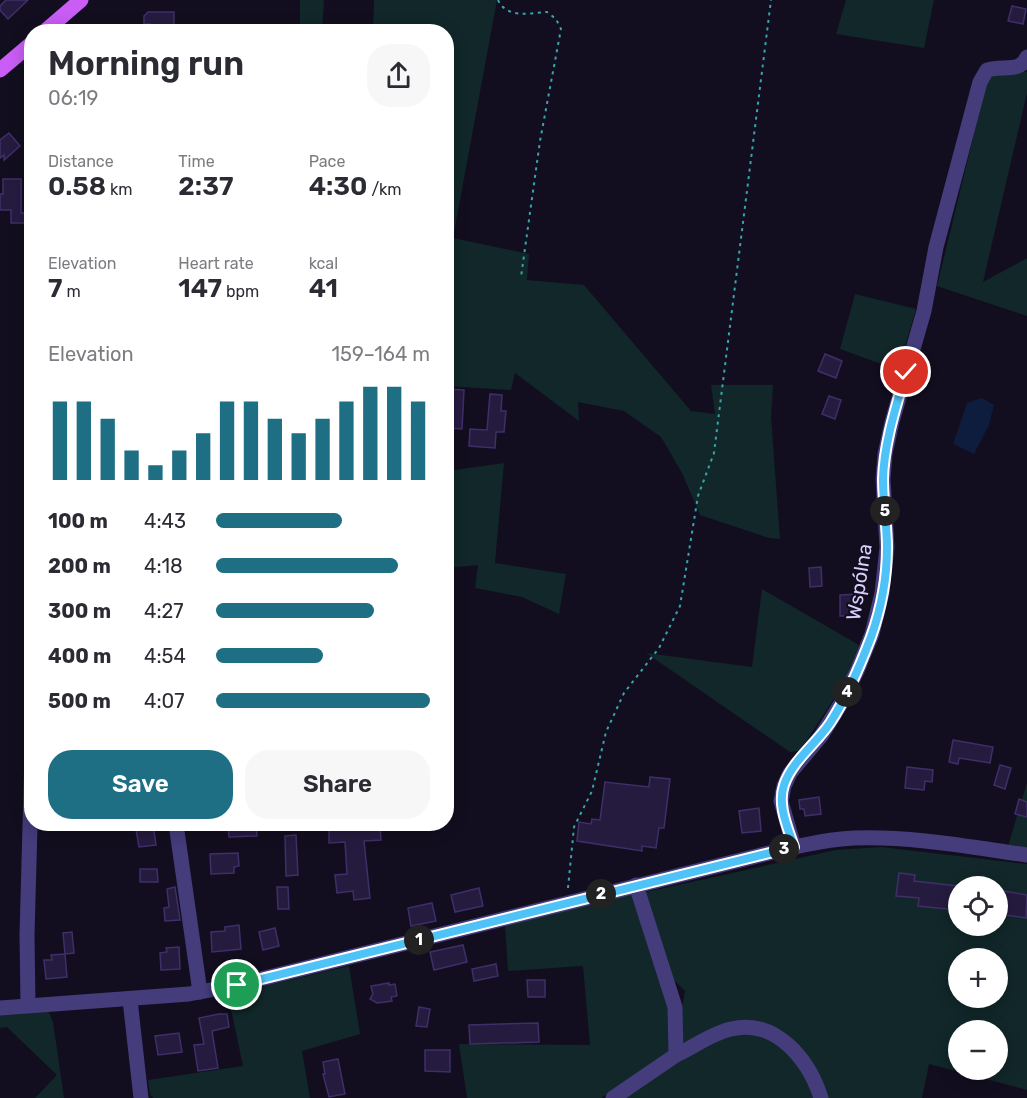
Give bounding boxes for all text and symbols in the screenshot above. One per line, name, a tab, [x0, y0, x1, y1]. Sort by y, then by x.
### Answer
text: Morning run	[48, 44, 244, 83]
button: share	[367, 44, 430, 107]
text: 06:19	[48, 86, 98, 110]
text: Distance	[48, 152, 114, 171]
text: Time	[178, 152, 215, 171]
text: Pace	[309, 152, 345, 171]
text: 0.58	[48, 171, 106, 202]
text: 2:37	[178, 171, 233, 202]
text: 4:30	[309, 171, 367, 202]
text: km	[106, 180, 132, 199]
text: /km	[367, 180, 402, 199]
text: Elevation	[48, 254, 117, 273]
text: Heart rate	[178, 254, 254, 273]
text: kcal	[309, 254, 338, 273]
text: 7	[48, 273, 63, 304]
text: 147	[178, 273, 222, 304]
text: 41	[309, 273, 338, 304]
text: m	[63, 282, 81, 301]
text: bpm	[222, 282, 259, 301]
text: Elevation	[48, 342, 134, 366]
text: 159–164 m	[332, 342, 430, 366]
pin	[880, 346, 931, 397]
icon: check	[889, 355, 922, 388]
pin: 5	[870, 496, 900, 526]
text: 5	[880, 501, 890, 520]
text: 100 m	[48, 509, 108, 533]
text: 4:43	[144, 509, 186, 533]
street label: Wspólna	[841, 542, 877, 622]
text: 200 m	[48, 554, 111, 578]
text: 4:18	[144, 554, 183, 578]
text: 300 m	[48, 599, 111, 623]
text: 4:27	[144, 599, 184, 623]
text: 400 m	[48, 644, 111, 668]
text: 4:54	[144, 644, 186, 668]
pin: 4	[832, 677, 862, 707]
text: 4	[842, 682, 852, 701]
text: 500 m	[48, 689, 111, 713]
text: 4:07	[144, 689, 185, 713]
button: Save	[48, 750, 233, 819]
button: Share	[245, 750, 430, 819]
pin: 3	[769, 834, 799, 864]
text: 3	[779, 839, 789, 858]
map controls	[948, 876, 1008, 1080]
button: locate	[948, 876, 1008, 936]
pin: 2	[586, 879, 616, 909]
text: 2	[596, 884, 606, 903]
pin: 1	[404, 925, 434, 955]
text: 1	[415, 930, 423, 949]
button: +	[948, 948, 1008, 1008]
pin	[211, 959, 262, 1010]
icon: arrive	[220, 968, 253, 1001]
button: −	[948, 1020, 1008, 1080]

